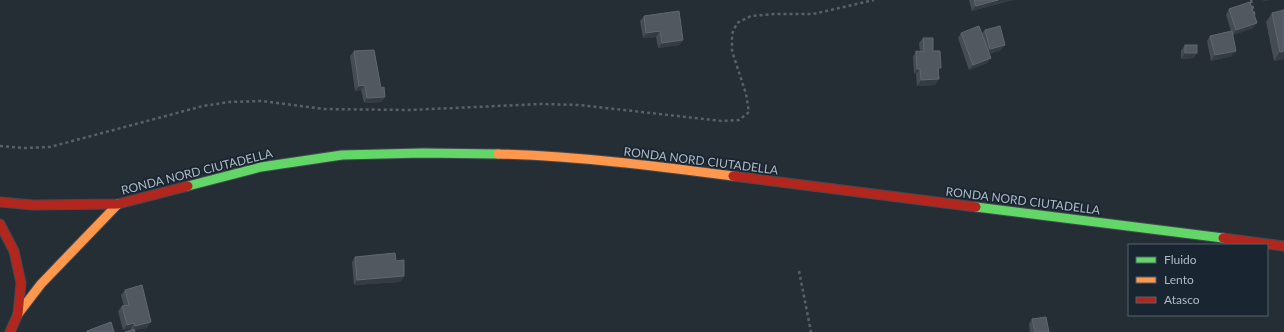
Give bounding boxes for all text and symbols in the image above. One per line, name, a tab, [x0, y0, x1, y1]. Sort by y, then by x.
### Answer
street label: RONDA NORD CIUTADELLA	[623, 144, 780, 178]
street label: RONDA NORD CIUTADELLA	[120, 145, 275, 198]
street label: RONDA NORD CIUTADELLA	[945, 184, 1102, 218]
legend	[1128, 244, 1268, 316]
text: Fluido	[1164, 252, 1197, 267]
text: Lento	[1164, 272, 1194, 287]
text: Atasco	[1164, 292, 1200, 307]

